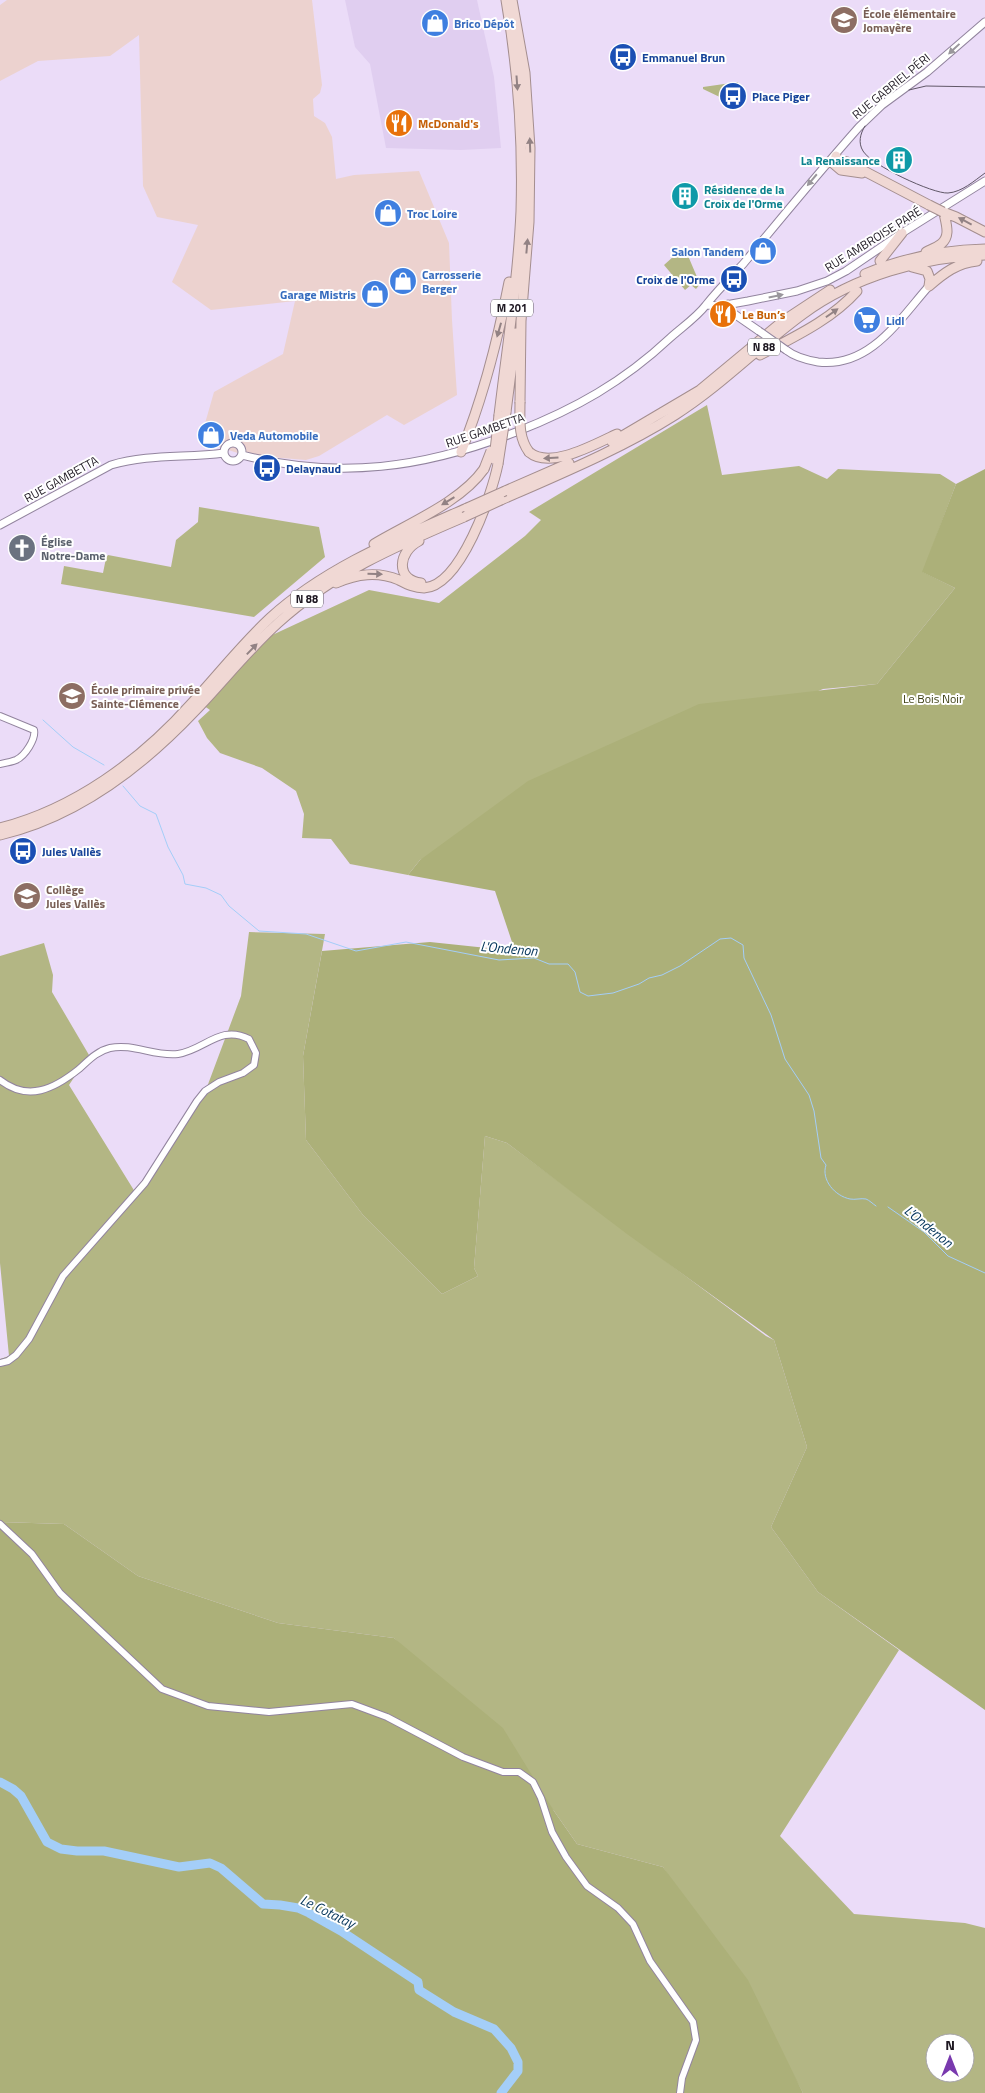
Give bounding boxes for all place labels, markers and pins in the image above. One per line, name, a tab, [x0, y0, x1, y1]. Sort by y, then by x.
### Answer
place label: École élémentaire Jomayère	[863, 4, 956, 37]
school or university icon: École élémentaire Jomayère	[829, 5, 859, 35]
shop icon: Brico Dépôt	[420, 8, 450, 38]
place label: Brico Dépôt	[454, 14, 515, 33]
bus stop icon: Emmanuel Brun	[608, 42, 638, 72]
place label: Emmanuel Brun	[642, 48, 725, 67]
bus stop icon: Place Piger	[718, 81, 748, 111]
place label: Place Piger	[752, 87, 810, 106]
restaurant icon: McDonald's	[384, 108, 414, 138]
place label: McDonald's	[418, 114, 479, 133]
building icon: La Renaissance	[884, 145, 914, 175]
place label: La Renaissance	[801, 151, 880, 170]
place label: Résidence de la Croix de l'Orme	[704, 180, 784, 213]
building icon: Résidence de la Croix de l'Orme	[670, 181, 700, 211]
shop icon: Troc Loire	[373, 198, 403, 228]
place label: Troc Loire	[407, 204, 457, 223]
shop icon: Salon Tandem	[748, 236, 778, 266]
place label: Salon Tandem	[671, 242, 744, 261]
bus stop icon: Croix de l'Orme	[719, 264, 749, 294]
place label: Carrosserie Berger	[422, 265, 481, 298]
shop icon: Carrosserie Berger	[388, 266, 418, 296]
place label: Croix de l'Orme	[636, 270, 715, 289]
shop icon: Garage Mistris	[360, 279, 390, 309]
place label: Garage Mistris	[280, 285, 356, 304]
restaurant icon: Le Bun’s	[708, 299, 738, 329]
place label: Le Bun’s	[742, 305, 786, 324]
supermarket icon: Lidl	[852, 305, 882, 335]
place label: Lidl	[886, 311, 905, 330]
shop icon: Veda Automobile	[196, 420, 226, 450]
place label: Veda Automobile	[230, 426, 318, 445]
bus stop icon: Delaynaud	[252, 453, 282, 483]
place label: Delaynaud	[286, 459, 341, 478]
place label: Église Notre-Dame	[41, 532, 105, 565]
church icon: Église Notre-Dame	[7, 533, 37, 563]
place label: École primaire privée Sainte-Clémence	[91, 680, 200, 713]
school or university icon: École primaire privée Sainte-Clémence	[57, 681, 87, 711]
bus stop icon: Jules Vallès	[8, 836, 38, 866]
place label: Jules Vallès	[42, 842, 102, 861]
place label: Collège Jules Vallès	[46, 880, 106, 913]
school or university icon: Collège Jules Vallès	[12, 881, 42, 911]

